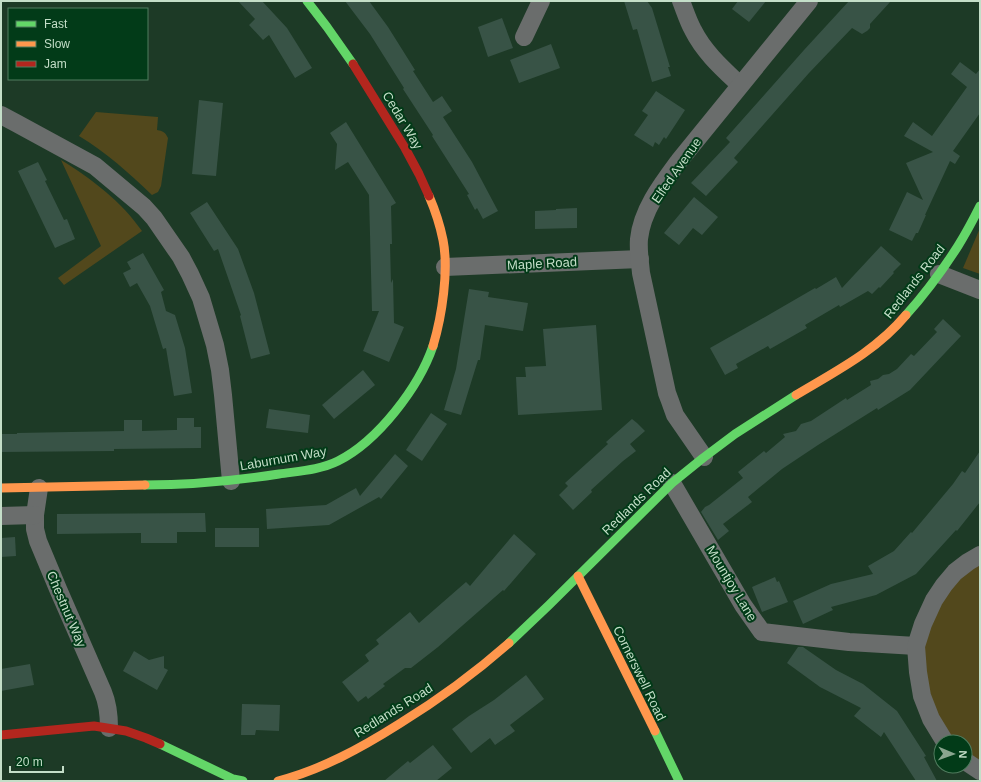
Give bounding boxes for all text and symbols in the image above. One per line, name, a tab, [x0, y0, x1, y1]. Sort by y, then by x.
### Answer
legend	[8, 8, 148, 80]
text: Fast	[44, 17, 68, 31]
text: Slow	[44, 37, 70, 51]
text: Jam	[44, 57, 67, 71]
street label: Cedar Way	[380, 89, 426, 152]
street label: Elfed Avenue	[648, 135, 704, 206]
street label: Redlands Road	[881, 241, 948, 321]
street label: Maple Road	[507, 254, 577, 273]
street label: Laburnum Way	[239, 443, 328, 473]
street label: Redlands Road	[599, 465, 674, 538]
street label: Mountjoy Lane	[703, 543, 760, 624]
street label: Chestnut Way	[44, 569, 89, 650]
street label: Cornerswell Road	[610, 623, 669, 723]
street label: Redlands Road	[351, 680, 435, 741]
north arrow	[933, 734, 973, 774]
scale bar	[10, 748, 63, 774]
text: N	[957, 750, 969, 759]
text: 20 m	[16, 755, 43, 769]

